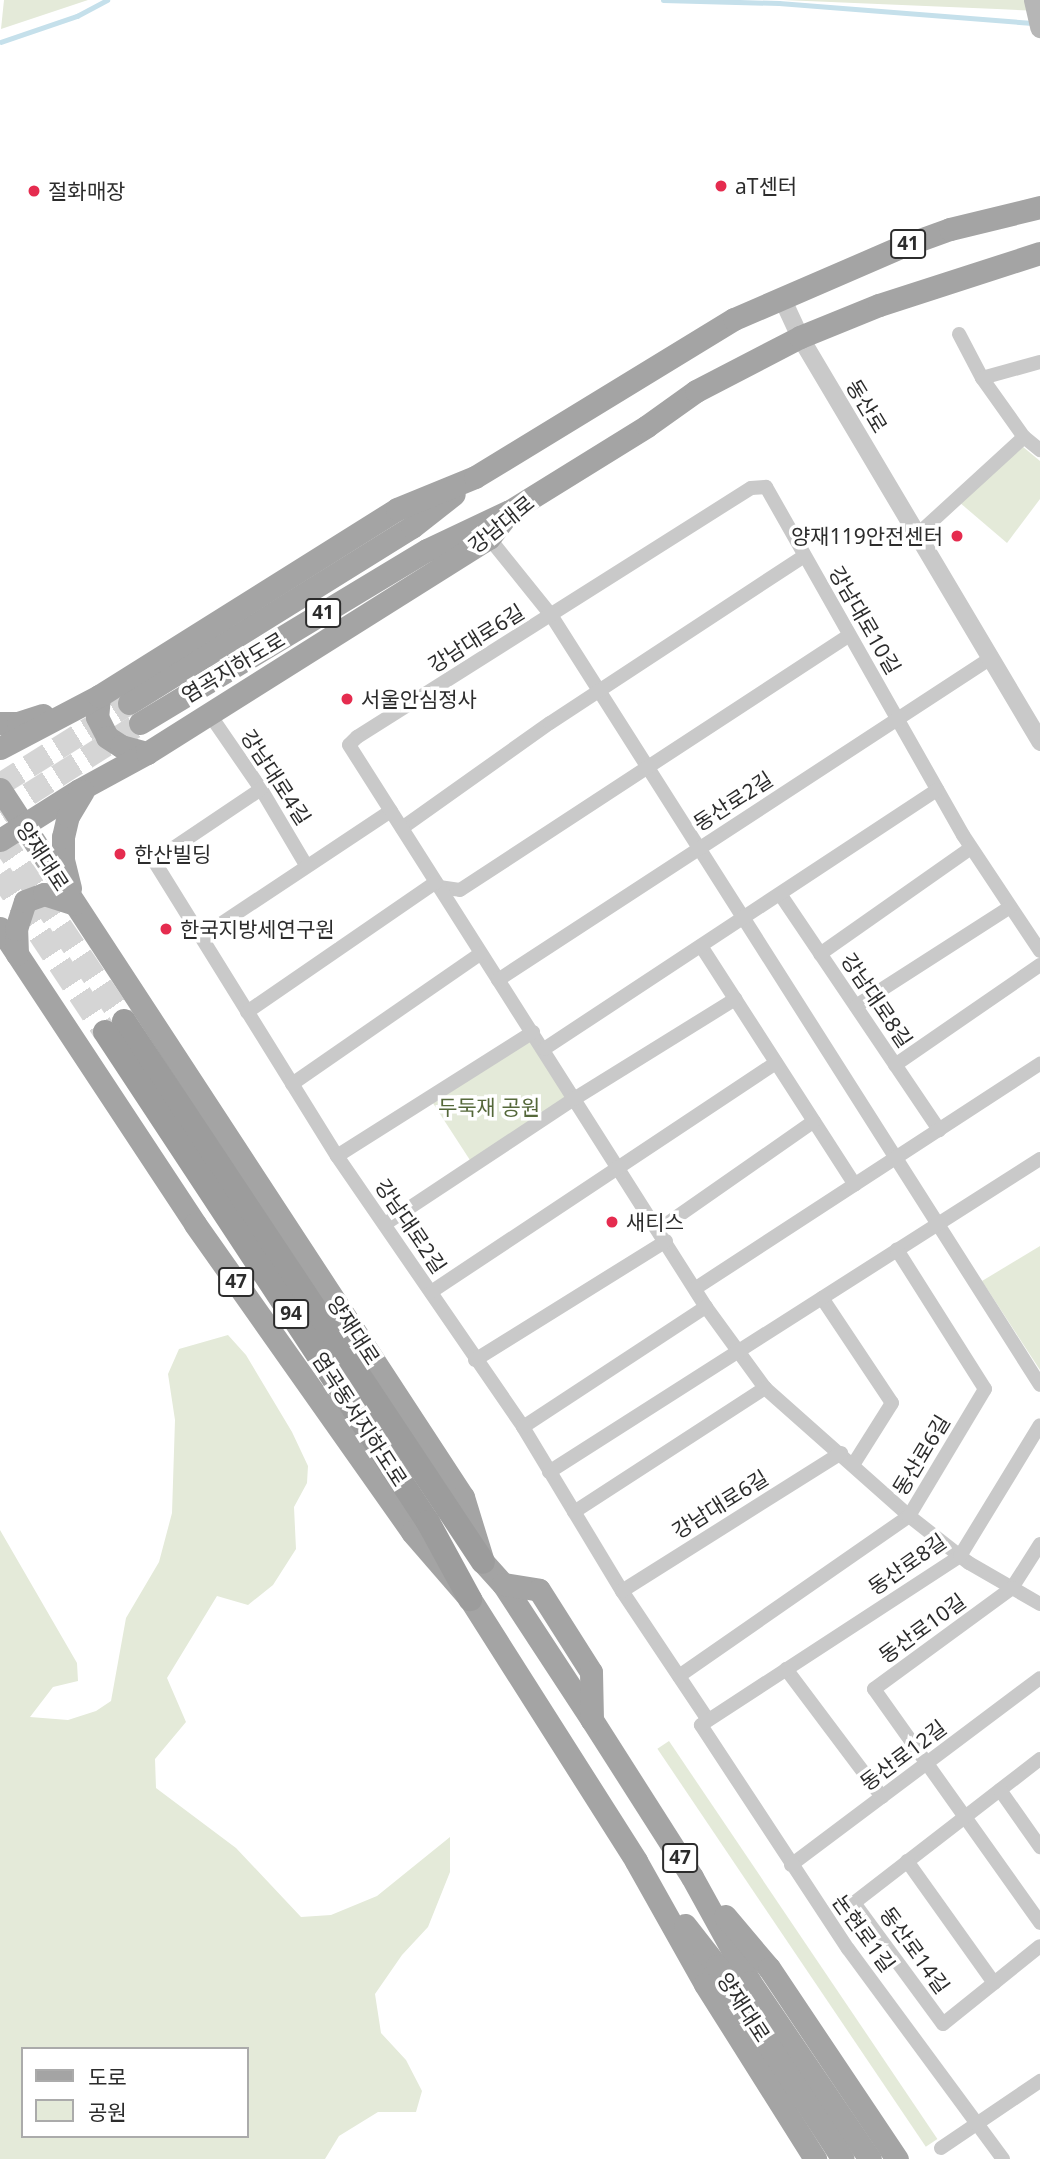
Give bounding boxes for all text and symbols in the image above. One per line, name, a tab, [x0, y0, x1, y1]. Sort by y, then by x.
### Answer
place label: aT센터	[735, 173, 797, 199]
place label: 절화매장	[48, 178, 125, 204]
marker: aT센터	[713, 178, 729, 194]
marker: 절화매장	[26, 183, 42, 199]
road number: 41	[889, 228, 927, 260]
street label: 동산로	[841, 375, 893, 437]
street label: 강남대로	[463, 490, 539, 558]
place label: 양재119안전센터	[791, 523, 943, 549]
marker: 양재119안전센터	[949, 528, 965, 544]
street label: 강남대로10길	[824, 561, 906, 679]
road number: 41	[304, 598, 342, 628]
street label: 강남대로6길	[423, 599, 529, 677]
street label: 염곡지하도로	[177, 626, 289, 708]
place label: 서울안심정사	[361, 686, 477, 712]
marker: 서울안심정사	[339, 691, 355, 707]
street label: 강남대로4길	[236, 725, 316, 829]
street label: 동산로2길	[689, 766, 777, 836]
street label: 양재대로	[11, 817, 75, 895]
place label: 한산빌딩	[134, 841, 211, 867]
marker: 한산빌딩	[112, 846, 128, 862]
place label: 한국지방세연구원	[180, 916, 335, 942]
marker: 한국지방세연구원	[158, 921, 174, 937]
street label: 강남대로8길	[836, 948, 918, 1052]
park label: 두둑재 공원	[438, 1094, 540, 1120]
street label: 강남대로2길	[370, 1174, 452, 1278]
place label: 새티스	[626, 1209, 684, 1235]
marker: 새티스	[604, 1214, 620, 1230]
road number: 47	[217, 1266, 255, 1298]
street label: 양재대로	[322, 1291, 386, 1369]
road number: 94	[272, 1298, 310, 1330]
street label: 염곡동서지하도로	[307, 1347, 413, 1491]
street label: 동산로6길	[887, 1410, 955, 1500]
street label: 강남대로6길	[667, 1465, 773, 1543]
street label: 동산로8길	[863, 1528, 951, 1600]
street label: 동산로10길	[874, 1588, 970, 1668]
street label: 동산로12길	[855, 1714, 951, 1796]
road number: 47	[661, 1842, 699, 1874]
street label: 논현로1길	[828, 1889, 900, 1977]
street label: 동산로14길	[875, 1902, 955, 1998]
street label: 양재대로	[712, 1968, 776, 2046]
legend	[21, 2047, 248, 2138]
text: 도로	[88, 2063, 127, 2091]
text: 공원	[88, 2098, 127, 2126]

